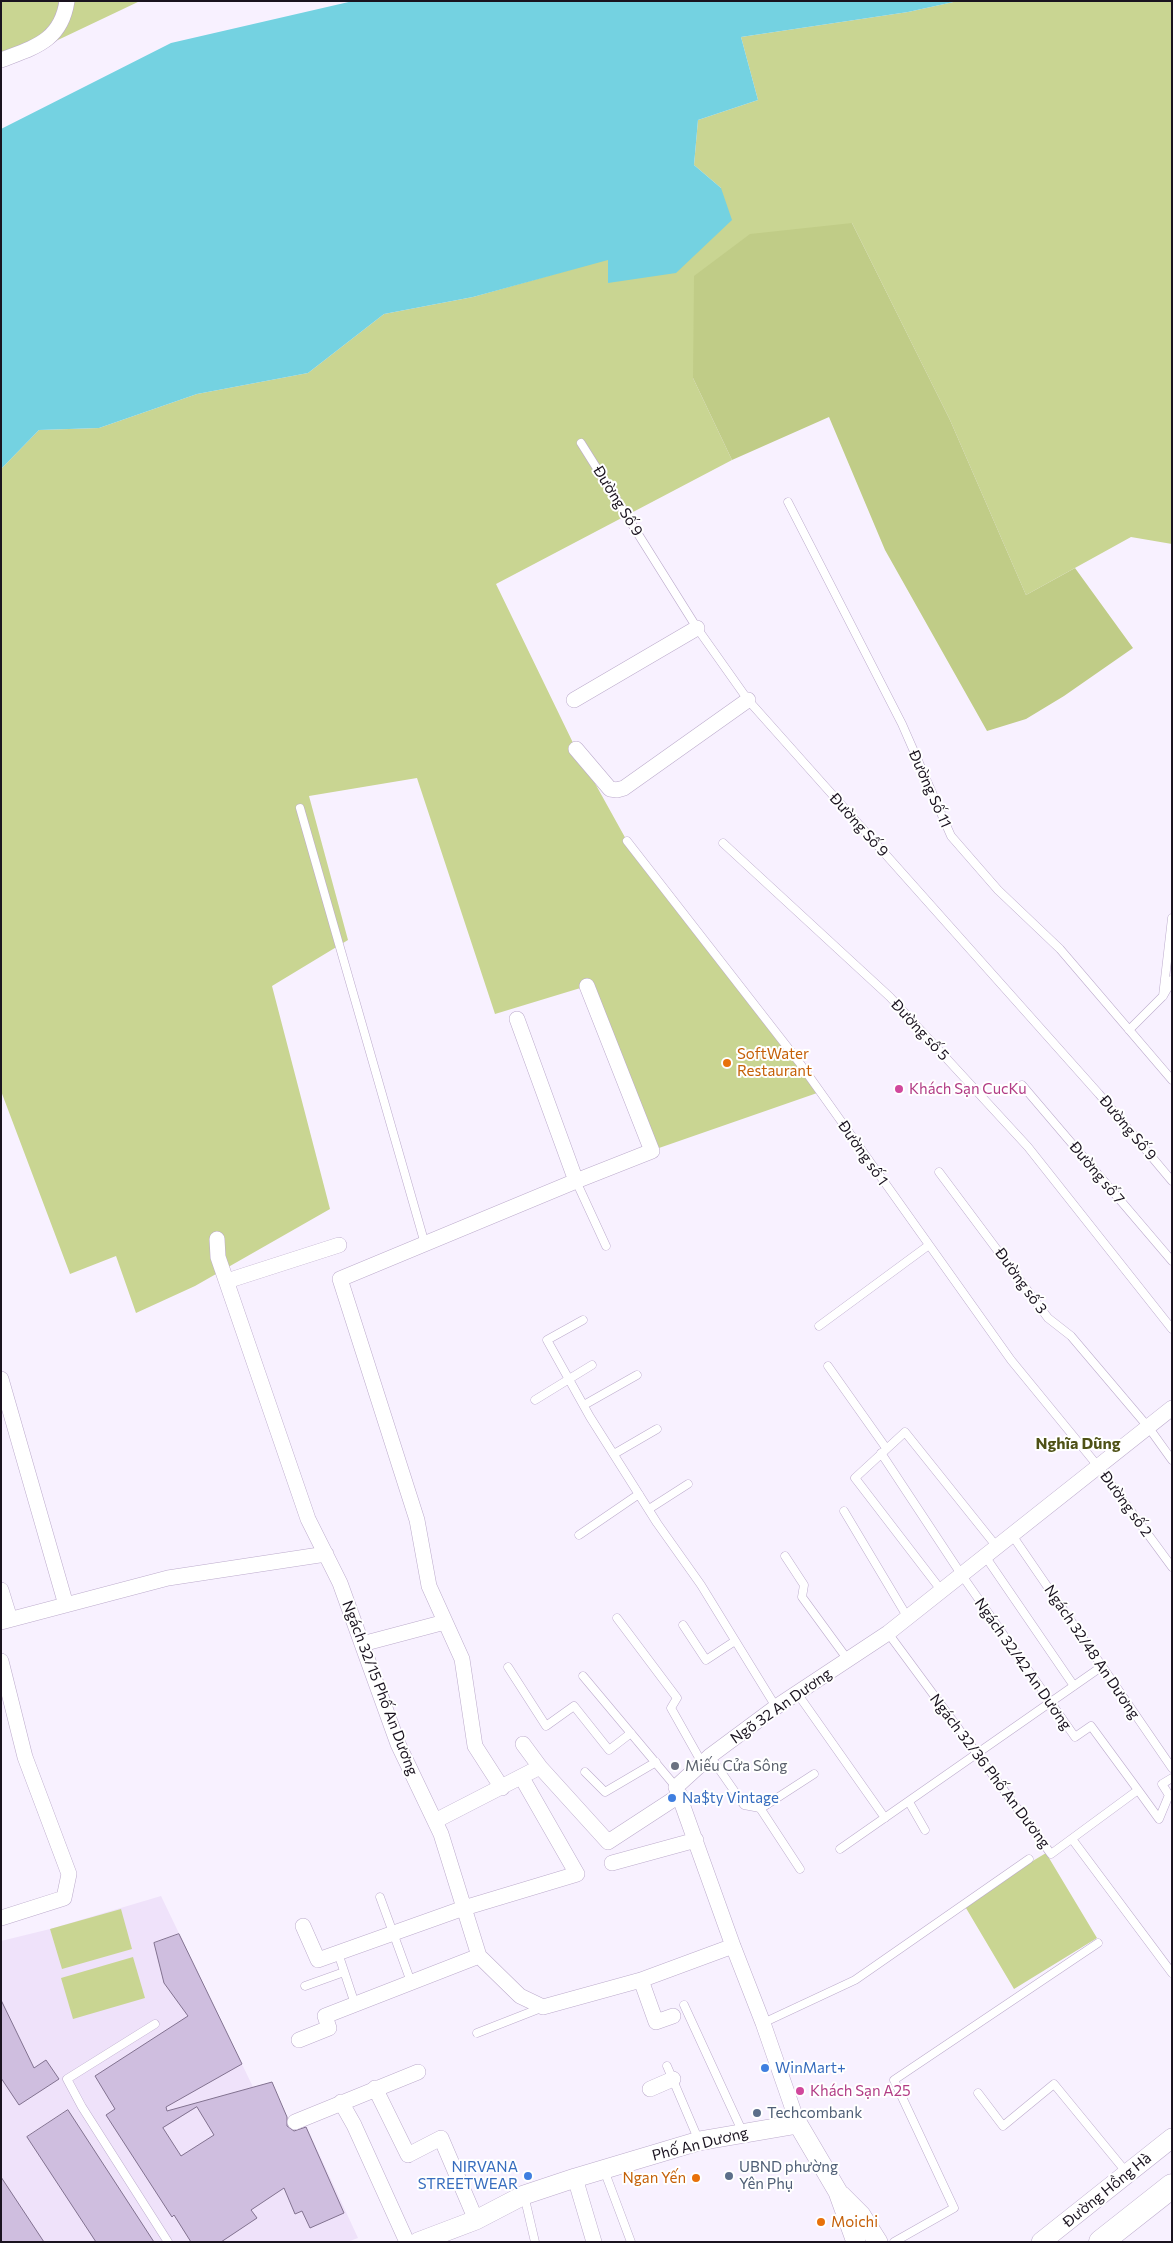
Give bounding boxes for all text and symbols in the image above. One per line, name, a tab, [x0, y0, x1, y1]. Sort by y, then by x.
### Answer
street label: Đường Số 9	[589, 463, 647, 539]
street label: Đường Số 11	[905, 747, 955, 831]
street label: Đường Số 9	[826, 789, 892, 861]
street label: Đường số 5	[887, 996, 953, 1064]
place label: SoftWater Restaurant	[737, 1045, 812, 1080]
marker: SoftWater Restaurant	[721, 1057, 733, 1069]
place label: Khách Sạn CucKu	[909, 1080, 1027, 1098]
marker: Khách Sạn CucKu	[893, 1083, 905, 1095]
street label: Đường Số 9	[1096, 1092, 1160, 1164]
street label: Đường số 1	[834, 1117, 892, 1189]
street label: Đường số 7	[1066, 1138, 1128, 1208]
street label: Đường số 3	[991, 1245, 1051, 1317]
district label: Nghĩa Dũng	[1036, 1434, 1120, 1454]
street label: Đường số 2	[1096, 1468, 1156, 1540]
street label: Ngách 32/48 An Dương	[1040, 1582, 1144, 1722]
street label: Ngách 32/42 An Dương	[971, 1595, 1075, 1733]
street label: Ngách 32/15 Phố An Dương	[338, 1598, 422, 1778]
street label: Ngõ 32 An Dương	[727, 1664, 835, 1748]
street label: Ngách 32/36 Phố An Dương	[926, 1690, 1054, 1852]
place label: Miếu Cửa Sông	[685, 1757, 787, 1775]
marker: Miếu Cửa Sông	[669, 1760, 681, 1772]
place label: Na$ty Vintage	[682, 1789, 779, 1807]
marker: Na$ty Vintage	[666, 1792, 678, 1804]
place label: WinMart+	[775, 2059, 846, 2077]
marker: WinMart+	[759, 2062, 771, 2074]
place label: Khách Sạn A25	[810, 2082, 911, 2100]
marker: Khách Sạn A25	[794, 2085, 806, 2097]
place label: Techcombank	[767, 2104, 862, 2122]
marker: Techcombank	[751, 2107, 763, 2119]
street label: Phố An Dương	[650, 2123, 750, 2165]
street label: Đường Hồng Hà	[1059, 2149, 1155, 2231]
place label: NIRVANA STREETWEAR	[418, 2158, 518, 2193]
place label: UBND phường Yên Phụ	[739, 2158, 838, 2193]
place label: Ngan Yến	[622, 2169, 686, 2187]
marker: NIRVANA STREETWEAR	[522, 2170, 534, 2182]
marker: UBND phường Yên Phụ	[723, 2170, 735, 2182]
marker: Ngan Yến	[690, 2172, 702, 2184]
place label: Moichi	[831, 2213, 878, 2231]
marker: Moichi	[815, 2216, 827, 2228]

